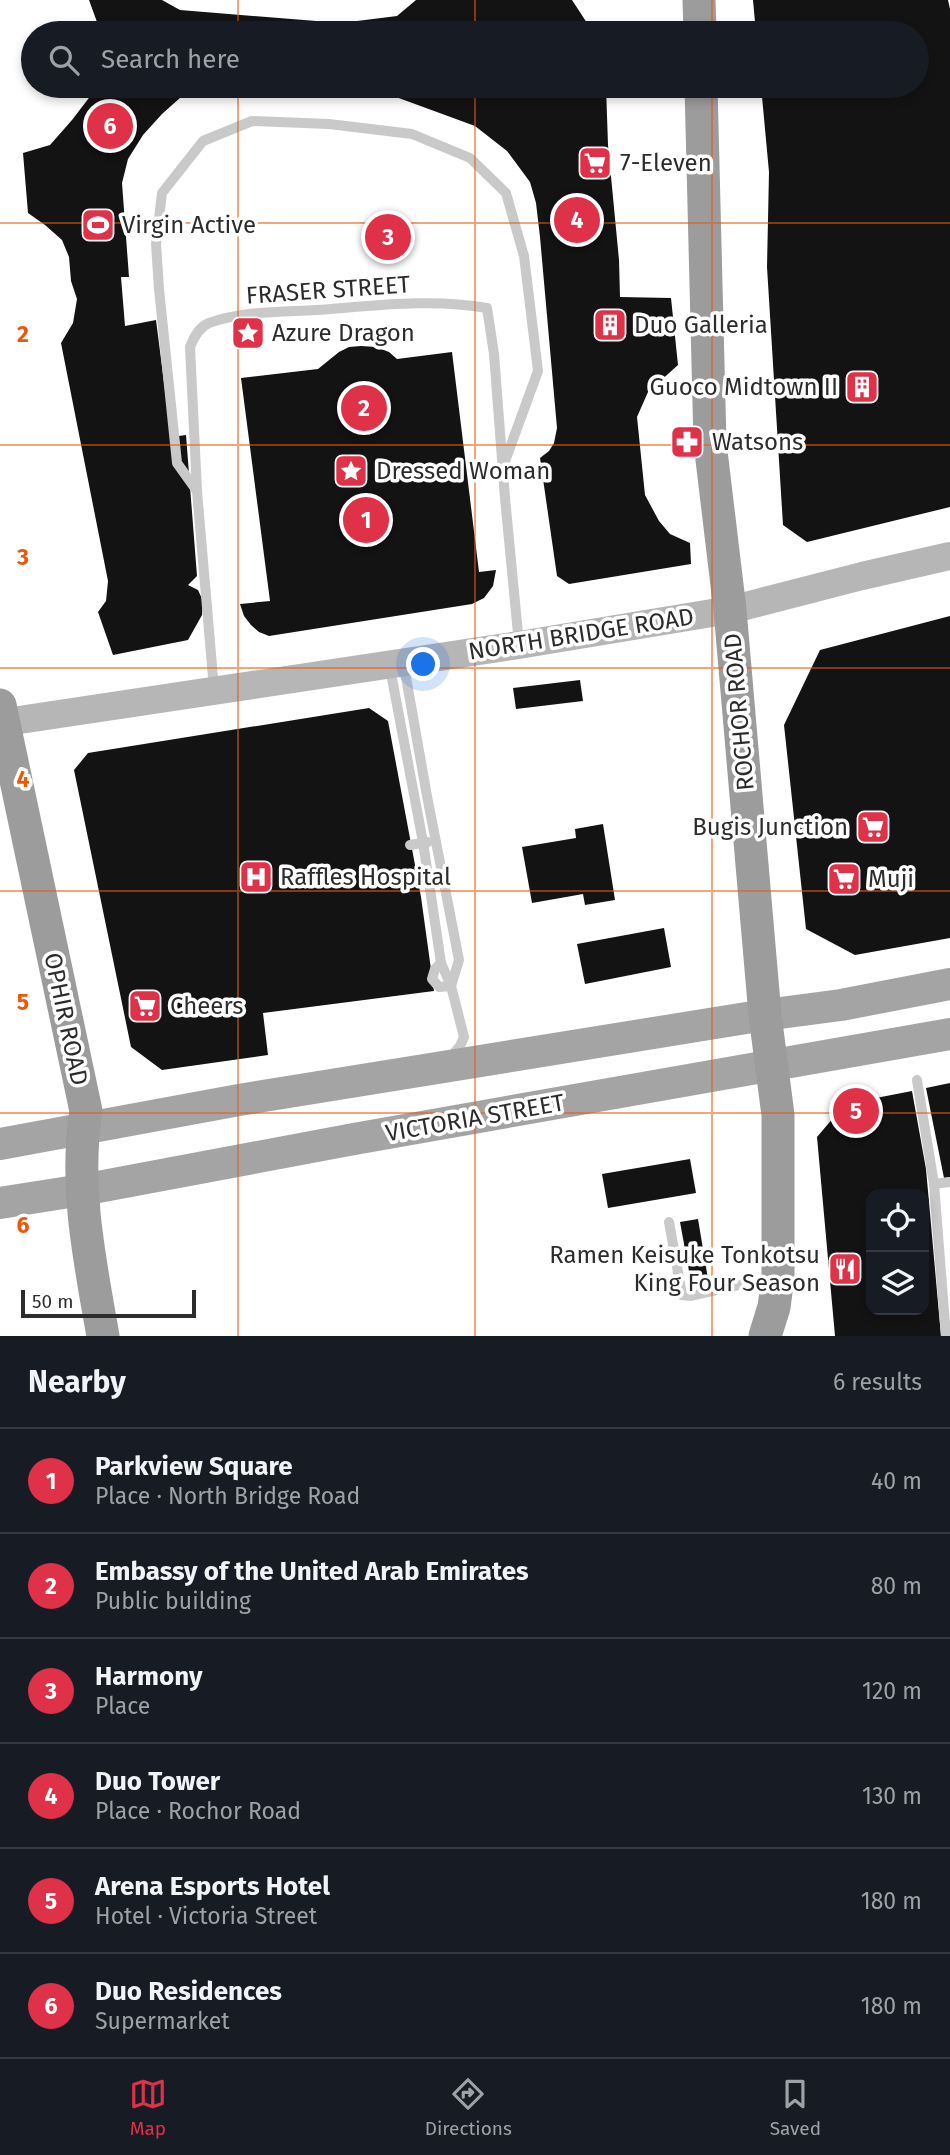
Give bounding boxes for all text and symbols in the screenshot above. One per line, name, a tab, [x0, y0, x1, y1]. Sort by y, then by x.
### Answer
search box	[21, 21, 929, 98]
icon: search	[45, 41, 83, 79]
text: Search here	[101, 44, 240, 75]
pin: 6	[87, 100, 133, 152]
supermarket icon: 7-Eleven	[576, 144, 614, 182]
place label: 7-Eleven	[620, 149, 712, 177]
pin: 4	[554, 194, 600, 246]
sports icon: Virgin Active	[79, 206, 117, 244]
place label: Virgin Active	[122, 211, 256, 239]
pin: 3	[365, 211, 411, 263]
street label: FRASER STREET	[245, 270, 412, 310]
building icon: Duo Galleria	[591, 306, 629, 344]
place label: Duo Galleria	[634, 311, 768, 339]
place icon: Azure Dragon	[229, 314, 267, 352]
place label: Azure Dragon	[272, 319, 415, 347]
text: 2	[17, 320, 29, 348]
building icon: Guoco Midtown II	[843, 368, 881, 406]
place label: Guoco Midtown II	[650, 373, 838, 401]
pin: 2	[341, 382, 387, 434]
pharmacy icon: Watsons	[668, 423, 706, 461]
place label: Watsons	[712, 428, 803, 456]
place icon: Dressed Woman	[332, 452, 370, 490]
place label: Dressed Woman	[376, 457, 550, 485]
pin: 1	[343, 494, 389, 546]
text: 3	[16, 543, 29, 571]
street label: NORTH BRIDGE ROAD	[466, 602, 696, 666]
street label: ROCHOR ROAD	[718, 632, 760, 792]
your location	[406, 647, 440, 681]
text: 4	[17, 765, 30, 793]
supermarket icon: Bugis Junction	[854, 808, 892, 846]
place label: Bugis Junction	[692, 813, 848, 841]
hospital icon: Raffles Hospital	[237, 858, 275, 896]
supermarket icon: Muji	[825, 860, 863, 898]
place label: Raffles Hospital	[280, 863, 451, 891]
place label: Muji	[868, 865, 914, 893]
street label: OPHIR ROAD	[38, 950, 94, 1088]
supermarket icon: Cheers	[126, 987, 164, 1025]
text: 5	[17, 988, 29, 1016]
place label: Cheers	[170, 992, 244, 1020]
pin: 5	[833, 1085, 879, 1137]
street label: VICTORIA STREET	[383, 1088, 567, 1148]
map controls	[866, 1189, 929, 1315]
button: locate	[866, 1189, 929, 1252]
text: 6	[17, 1211, 30, 1239]
place label: Ramen Keisuke Tonkotsu King Four Season	[549, 1241, 820, 1297]
restaurant icon: Ramen Keisuke Tonkotsu King Four Season	[826, 1250, 864, 1288]
button: layers	[866, 1252, 929, 1315]
scale bar	[21, 1287, 196, 1319]
text: 50 m	[32, 1290, 73, 1313]
text: Nearby	[28, 1364, 126, 1400]
text: 6 results	[833, 1368, 922, 1396]
text: Parkview Square	[95, 1451, 293, 1482]
text: 1	[46, 1467, 56, 1495]
text: 40 m	[871, 1467, 922, 1495]
text: Place · North Bridge Road	[95, 1482, 360, 1510]
text: Embassy of the United Arab Emirates	[95, 1556, 529, 1587]
text: 2	[45, 1572, 57, 1600]
text: 80 m	[871, 1572, 922, 1600]
text: Public building	[95, 1587, 251, 1615]
text: Harmony	[95, 1661, 202, 1692]
text: 3	[45, 1677, 57, 1705]
text: 120 m	[862, 1677, 922, 1705]
text: Place	[95, 1692, 150, 1720]
text: Duo Tower	[95, 1766, 220, 1797]
text: 4	[45, 1782, 58, 1810]
text: 130 m	[862, 1782, 922, 1810]
text: Place · Rochor Road	[95, 1797, 301, 1825]
text: Arena Esports Hotel	[95, 1871, 330, 1902]
text: 5	[45, 1887, 57, 1915]
text: 180 m	[861, 1887, 922, 1915]
text: Hotel · Victoria Street	[95, 1902, 317, 1930]
text: Duo Residences	[95, 1976, 282, 2007]
text: 6	[45, 1992, 57, 2020]
text: 180 m	[861, 1992, 922, 2020]
text: Supermarket	[95, 2007, 230, 2035]
tab: Map	[129, 2075, 167, 2140]
tab: Directions	[425, 2075, 512, 2140]
tab: Saved	[770, 2075, 821, 2140]

